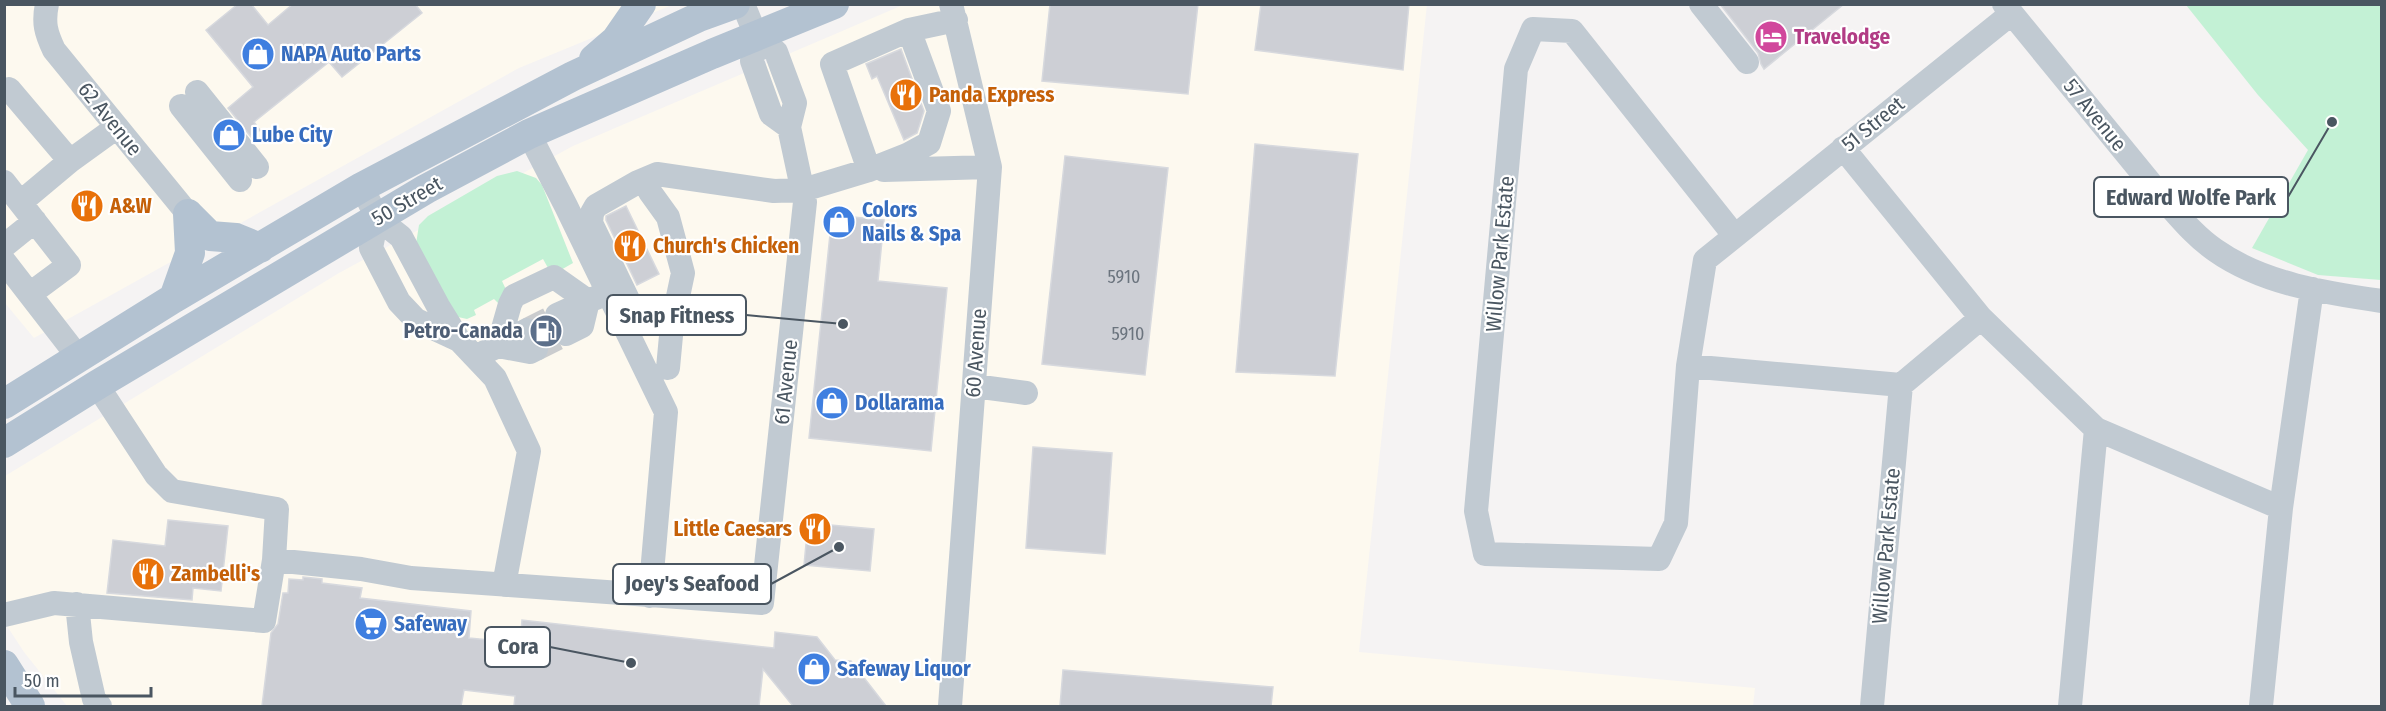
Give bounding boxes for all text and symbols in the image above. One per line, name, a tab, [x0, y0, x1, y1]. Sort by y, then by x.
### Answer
hotel icon: Travelodge	[1753, 19, 1789, 55]
place label: Travelodge	[1794, 24, 1890, 50]
shop icon: NAPA Auto Parts	[240, 36, 276, 72]
place label: NAPA Auto Parts	[281, 41, 421, 67]
street label: 57 Avenue	[2058, 73, 2132, 157]
street label: 62 Avenue	[72, 77, 148, 161]
restaurant icon: Panda Express	[888, 77, 924, 113]
place label: Panda Express	[929, 82, 1054, 108]
street label: 51 Street	[1836, 91, 1910, 157]
shop icon: Lube City	[211, 117, 247, 153]
place label: Lube City	[252, 122, 334, 148]
street label: 50 Street	[367, 170, 447, 232]
street label: Willow Park Estate	[1480, 175, 1520, 333]
callout: Edward Wolfe Park	[2094, 177, 2288, 217]
text: Edward Wolfe Park	[2106, 184, 2277, 211]
restaurant icon: A&W	[69, 188, 105, 224]
place label: A&W	[109, 193, 153, 219]
place label: Colors Nails & Spa	[862, 197, 961, 247]
shop icon: Colors Nails & Spa	[821, 204, 857, 240]
restaurant icon: Church's Chicken	[612, 228, 648, 264]
place label: Church's Chicken	[653, 233, 799, 259]
house number: 5910	[1108, 266, 1140, 288]
callout: Snap Fitness	[607, 295, 746, 335]
text: Snap Fitness	[620, 302, 735, 329]
street label: 60 Avenue	[960, 307, 992, 399]
fuel station icon: Petro-Canada	[528, 313, 564, 349]
place label: Petro-Canada	[403, 318, 523, 344]
house number: 5910	[1112, 323, 1144, 345]
street label: 61 Avenue	[769, 338, 803, 426]
shop icon: Dollarama	[814, 385, 850, 421]
place label: Dollarama	[855, 390, 944, 416]
street label: Willow Park Estate	[1866, 467, 1906, 625]
restaurant icon: Little Caesars	[797, 511, 833, 547]
place label: Little Caesars	[673, 516, 792, 542]
restaurant icon: Zambelli's	[130, 556, 166, 592]
place label: Zambelli's	[171, 561, 260, 587]
callout: Joey's Seafood	[613, 564, 771, 604]
text: Joey's Seafood	[624, 570, 759, 597]
supermarket icon: Safeway	[353, 606, 389, 642]
place label: Safeway	[394, 611, 468, 637]
callout: Cora	[485, 627, 550, 667]
text: Cora	[497, 633, 539, 660]
shop icon: Safeway Liquor	[796, 651, 832, 687]
place label: Safeway Liquor	[837, 656, 971, 682]
scale bar	[15, 660, 152, 698]
text: 50 m	[24, 670, 60, 692]

